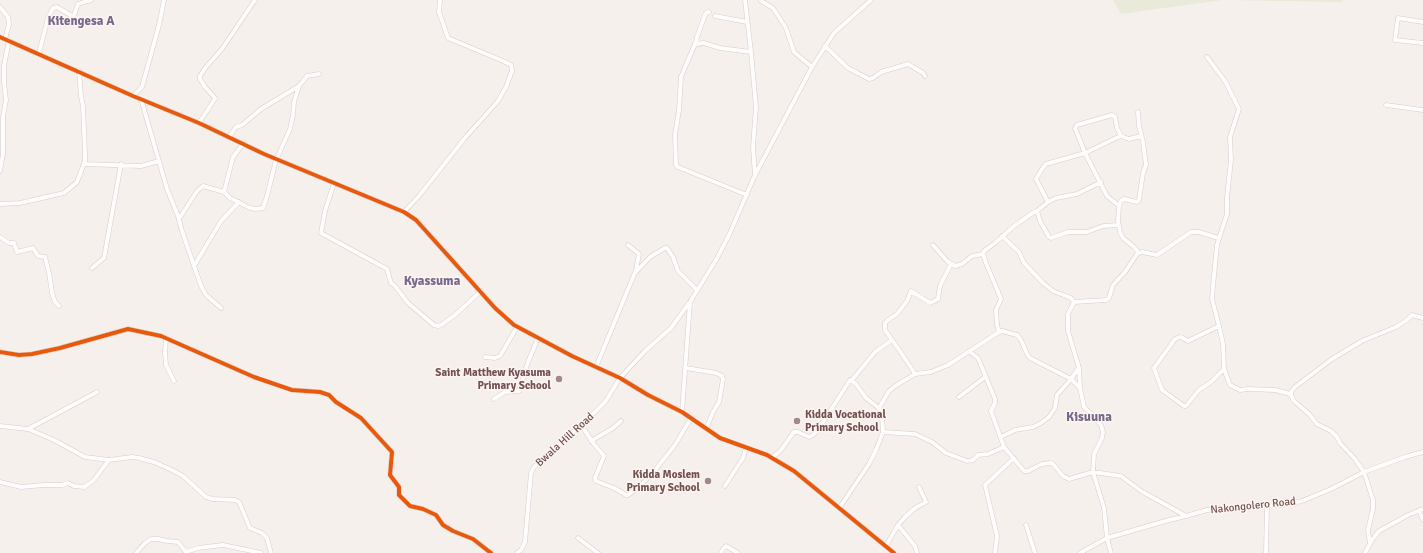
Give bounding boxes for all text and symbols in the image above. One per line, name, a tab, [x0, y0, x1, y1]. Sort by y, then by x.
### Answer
district label: Kitengesa A	[47, 14, 115, 30]
district label: Kyassuma	[404, 274, 460, 290]
place label: Saint Matthew Kyasuma Primary School	[435, 366, 551, 392]
marker: Saint Matthew Kyasuma Primary School	[554, 374, 564, 384]
place label: Kidda Vocational Primary School	[805, 408, 886, 434]
street label: Bwala Hill Road	[533, 410, 597, 470]
district label: Kisuuna	[1066, 410, 1112, 426]
marker: Kidda Vocational Primary School	[792, 416, 802, 426]
place label: Kidda Moslem Primary School	[626, 468, 700, 494]
marker: Kidda Moslem Primary School	[703, 476, 713, 486]
street label: Nakongolero Road	[1210, 495, 1296, 517]

